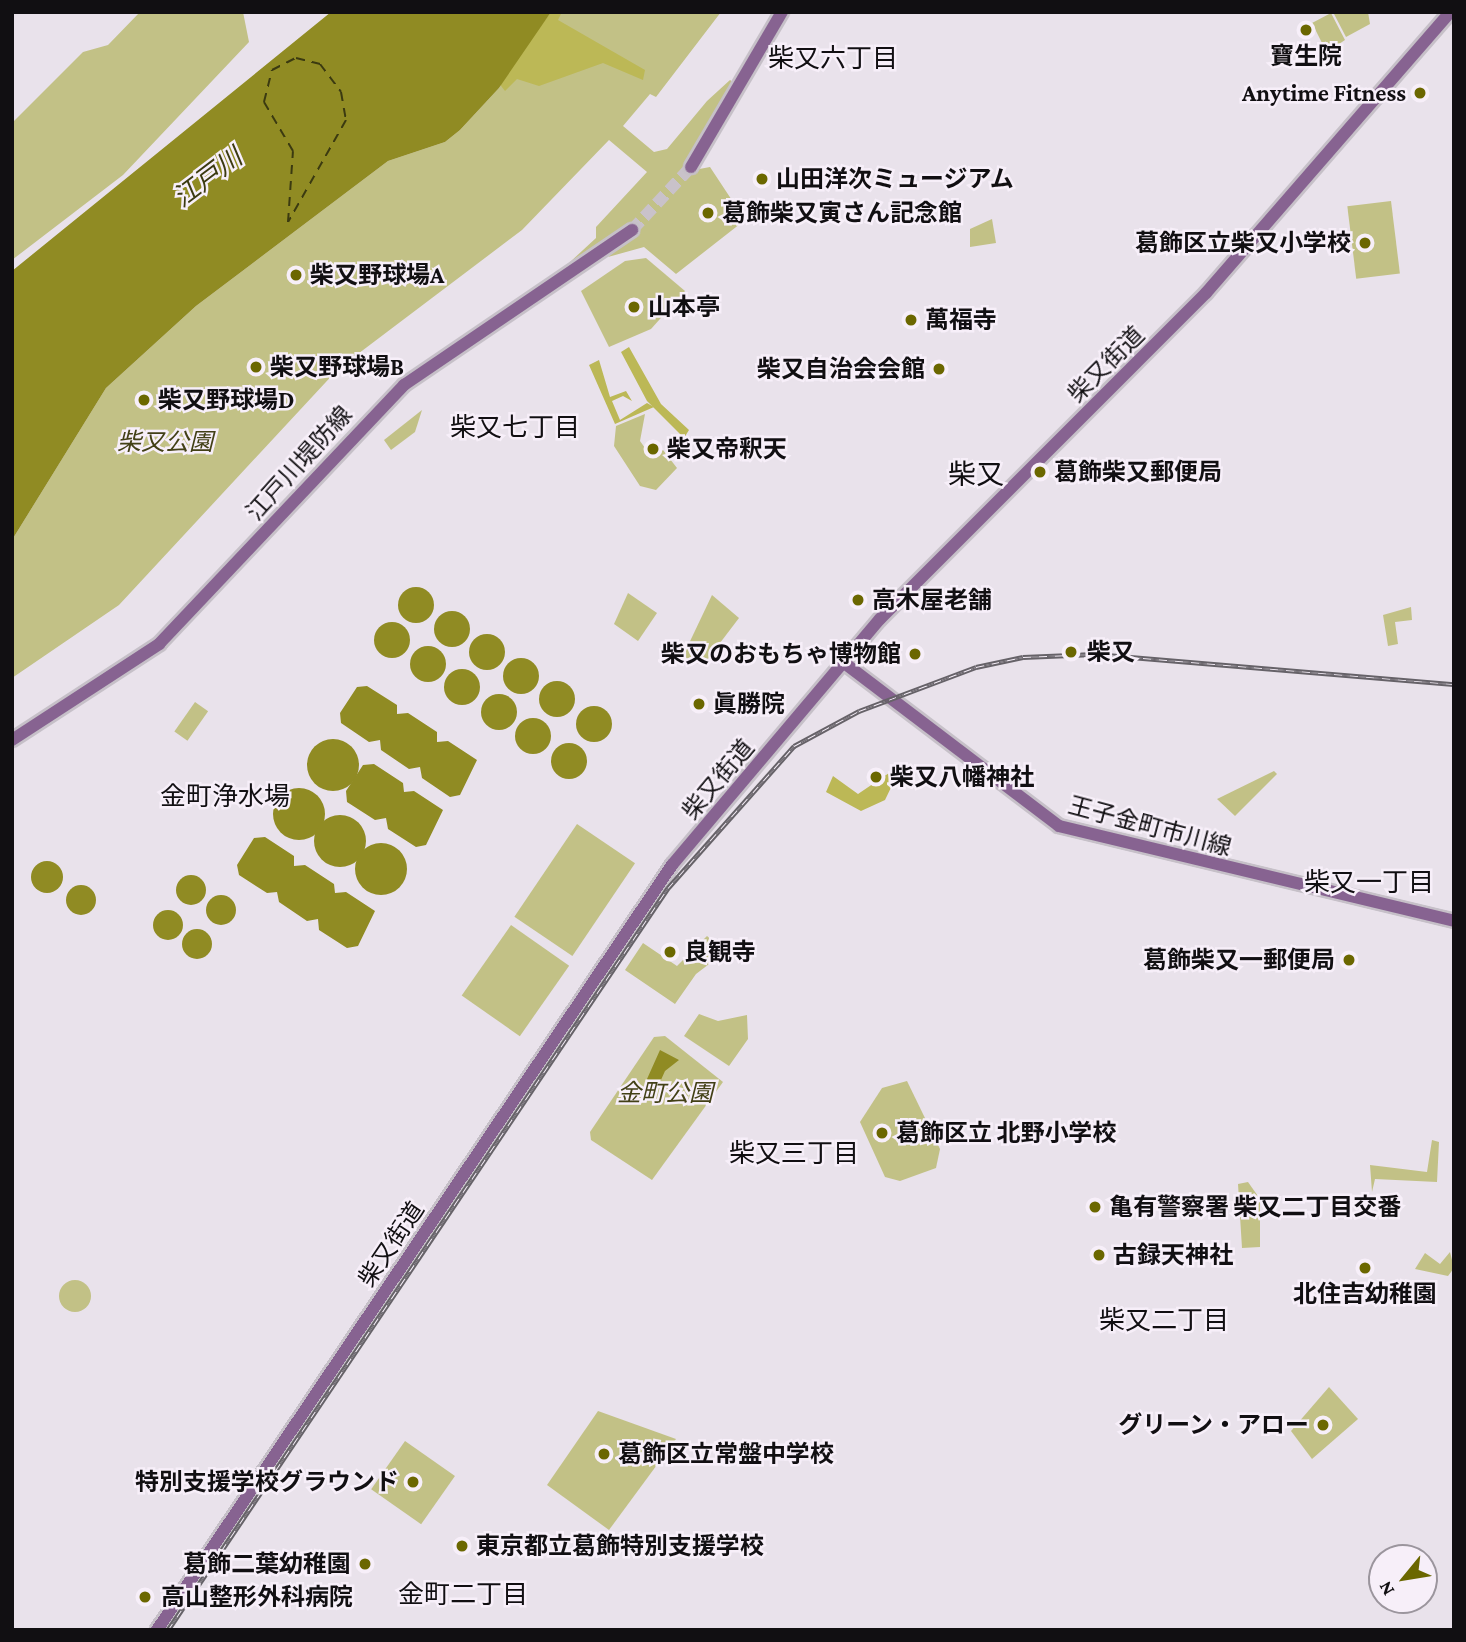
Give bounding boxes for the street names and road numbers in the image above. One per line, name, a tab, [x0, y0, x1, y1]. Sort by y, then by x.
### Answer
street label: 柴又街道	[1062, 320, 1150, 408]
street label: 江戸川堤防線	[240, 400, 358, 526]
street label: 柴又街道	[676, 733, 760, 825]
street label: 王子金町市川線	[1065, 790, 1235, 862]
street label: 柴又街道	[352, 1196, 430, 1292]

